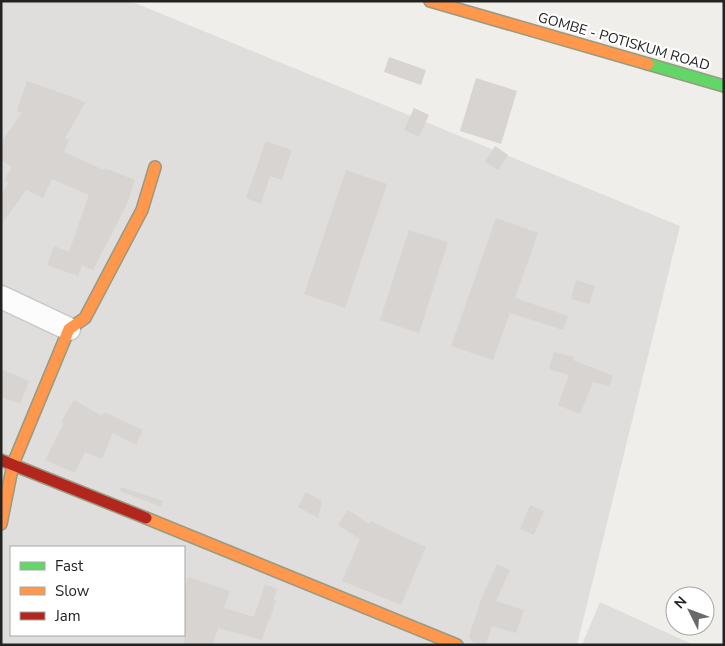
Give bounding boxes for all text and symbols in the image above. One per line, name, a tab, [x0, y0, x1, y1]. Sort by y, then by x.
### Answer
street label: GOMBE - POTISKUM ROAD	[536, 8, 712, 75]
legend	[10, 546, 185, 636]
text: Fast	[55, 556, 84, 576]
text: Slow	[55, 581, 90, 601]
north arrow	[665, 586, 715, 636]
text: N	[670, 592, 691, 613]
text: Jam	[54, 606, 81, 626]

